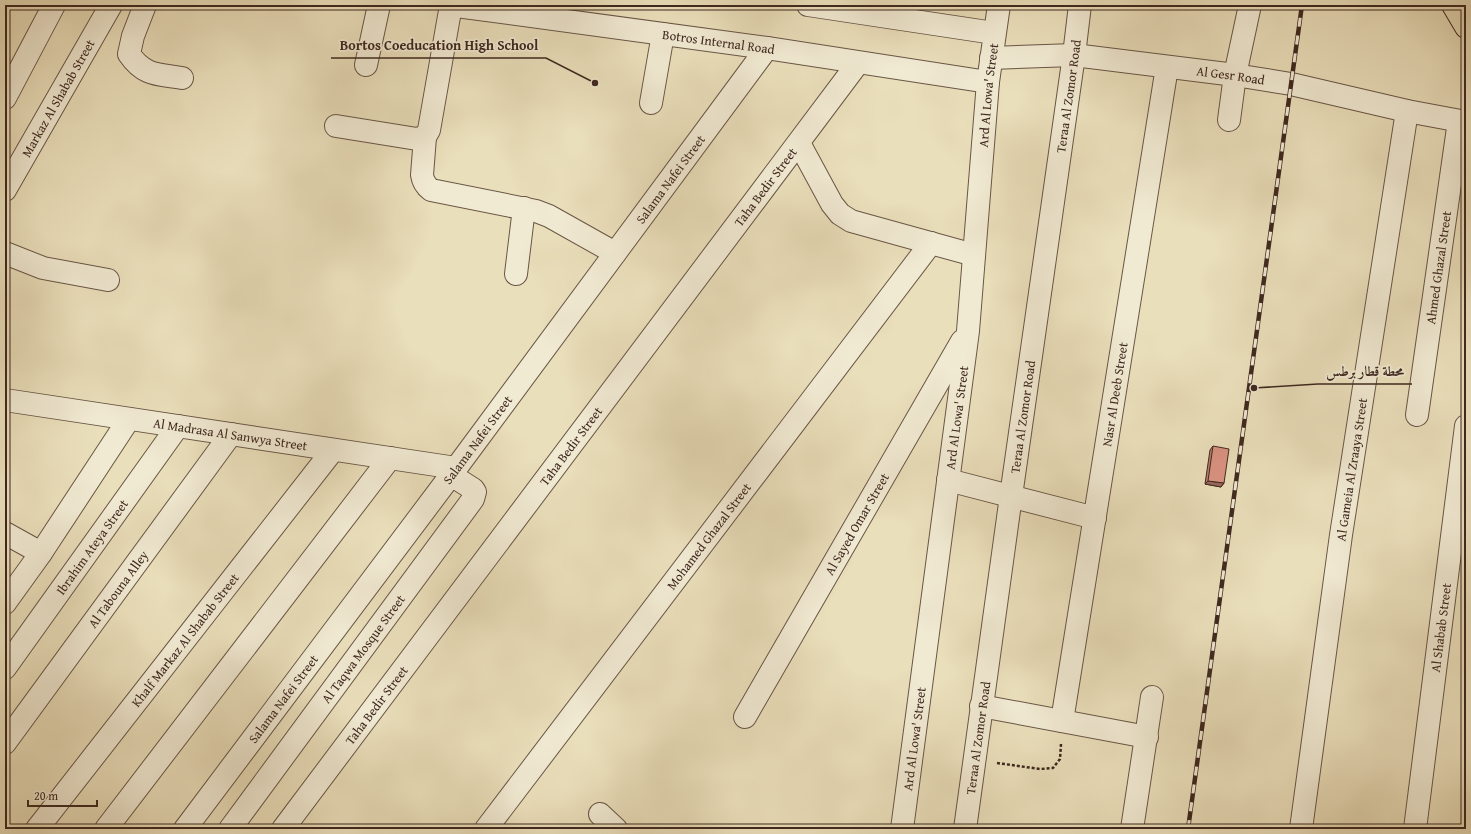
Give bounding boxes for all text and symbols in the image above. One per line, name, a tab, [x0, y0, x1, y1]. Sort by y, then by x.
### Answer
street label: Botros Internal Road	[661, 25, 776, 59]
callout: Bortos Coeducation High School	[331, 32, 546, 58]
street label: Markaz Al Shabab Street	[17, 35, 100, 161]
text: Bortos Coeducation High School	[340, 35, 539, 55]
street label: Teraa Al Zomor Road	[1051, 39, 1086, 154]
street label: Ard Al Lowa' Street	[974, 42, 1003, 148]
street label: Al Gesr Road	[1195, 61, 1266, 90]
street label: Salama Nafei Street	[631, 131, 710, 228]
street label: Taha Bedir Street	[729, 143, 802, 231]
street label: Ahmed Ghazal Street	[1421, 209, 1456, 325]
street label: Nasr Al Deeb Street	[1097, 340, 1133, 448]
callout: محطة قطار برطس	[1318, 358, 1412, 384]
street label: Teraa Al Zomor Road	[1005, 359, 1040, 475]
text: محطة قطار برطس	[1326, 361, 1405, 381]
street label: Ard Al Lowa' Street	[941, 364, 973, 471]
street label: Salama Nafei Street	[438, 391, 517, 488]
street label: Al Gameia Al Zraaya Street	[1331, 396, 1372, 542]
street label: Taha Bedir Street	[535, 402, 607, 490]
street label: Al Madrasa Al Sanwya Street	[152, 413, 309, 456]
street label: Al Sayed Omar Street	[820, 469, 894, 579]
street label: Mohamed Ghazal Street	[662, 478, 756, 594]
street label: Ibrahim Ateya Street	[51, 495, 133, 599]
street label: Al Tabouna Alley	[83, 546, 153, 632]
street label: Khalf Markaz Al Shabab Street	[127, 569, 244, 711]
street label: Al Shabab Street	[1426, 582, 1456, 673]
street label: Al Taqwa Mosque Street	[317, 590, 410, 707]
street label: Salama Nafei Street	[244, 650, 323, 747]
street label: Taha Bedir Street	[340, 662, 413, 749]
street label: Teraa Al Zomor Road	[961, 680, 995, 796]
street label: Ard Al Lowa' Street	[898, 685, 931, 792]
scale bar	[28, 782, 97, 808]
text: 20 m	[34, 787, 58, 804]

